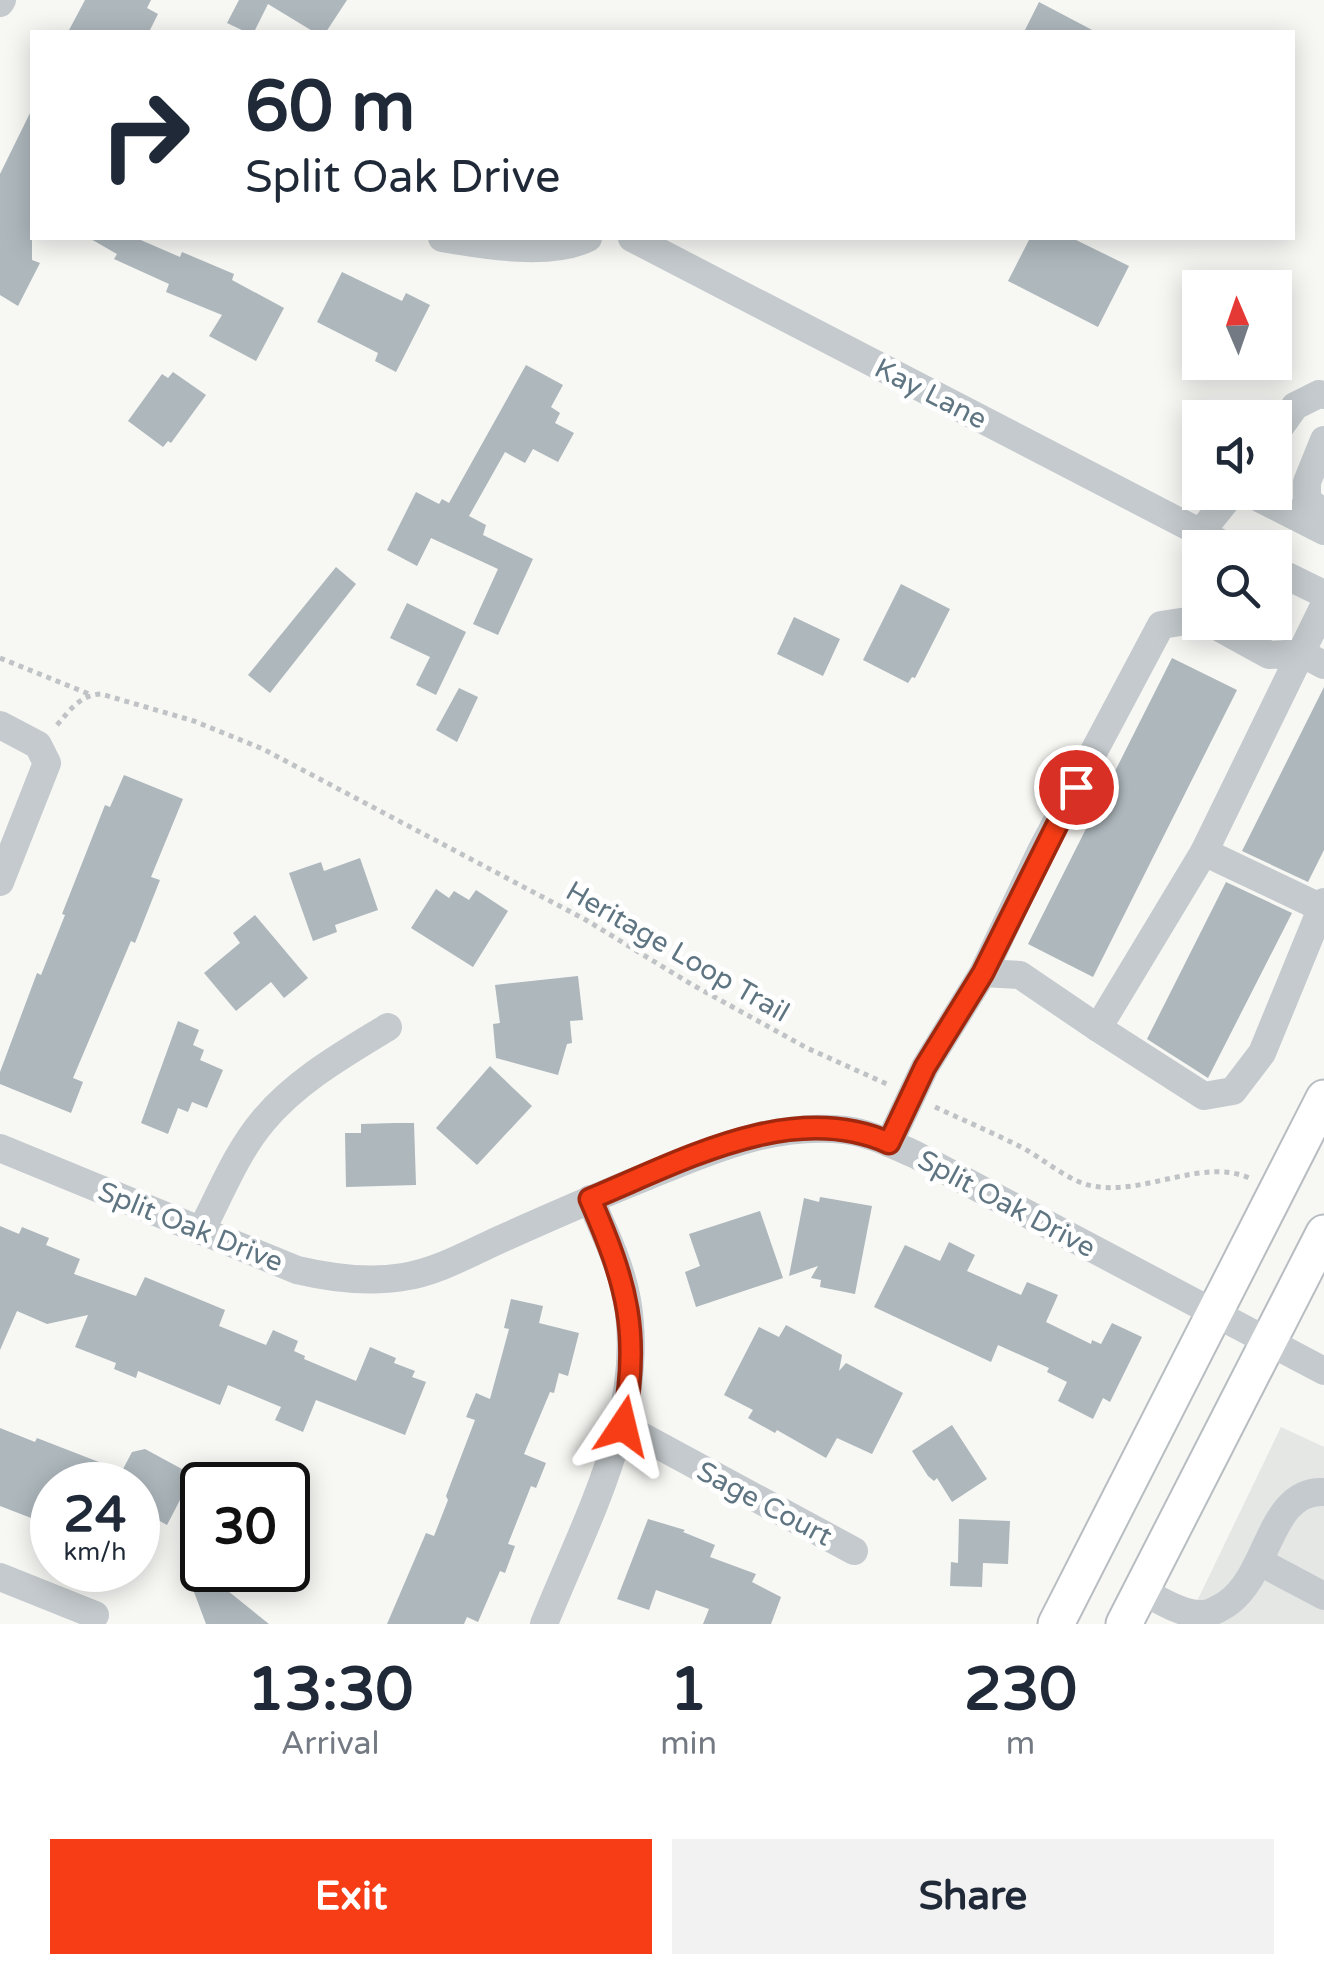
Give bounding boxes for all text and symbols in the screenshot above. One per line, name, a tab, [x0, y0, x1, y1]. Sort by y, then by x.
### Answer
text: 60 m	[245, 66, 415, 150]
icon: right	[80, 70, 210, 200]
text: Split Oak Drive	[245, 151, 561, 205]
north arrow	[1182, 270, 1292, 380]
map controls	[1182, 270, 1292, 640]
street label: Kay Lane	[869, 351, 992, 437]
button: sound	[1182, 400, 1292, 510]
button: search	[1182, 530, 1292, 640]
pin	[1034, 745, 1119, 830]
icon: arrive	[1049, 760, 1104, 815]
street label: Heritage Loop Trail	[560, 874, 795, 1030]
street label: Split Oak Drive	[912, 1143, 1101, 1265]
street label: Split Oak Drive	[93, 1174, 288, 1279]
position arrow	[571, 1374, 675, 1478]
street label: Sage Court	[691, 1454, 838, 1554]
speed limit sign: 30	[180, 1462, 310, 1592]
text: 24	[64, 1485, 126, 1545]
text: km/h	[64, 1537, 126, 1567]
text: 13:30	[247, 1654, 413, 1726]
text: 1	[670, 1654, 707, 1726]
text: 230	[964, 1654, 1077, 1726]
text: Arrival	[281, 1725, 380, 1763]
text: min	[660, 1725, 717, 1763]
text: m	[1006, 1725, 1035, 1763]
button: Exit	[50, 1839, 652, 1954]
button: Share	[672, 1839, 1274, 1954]

